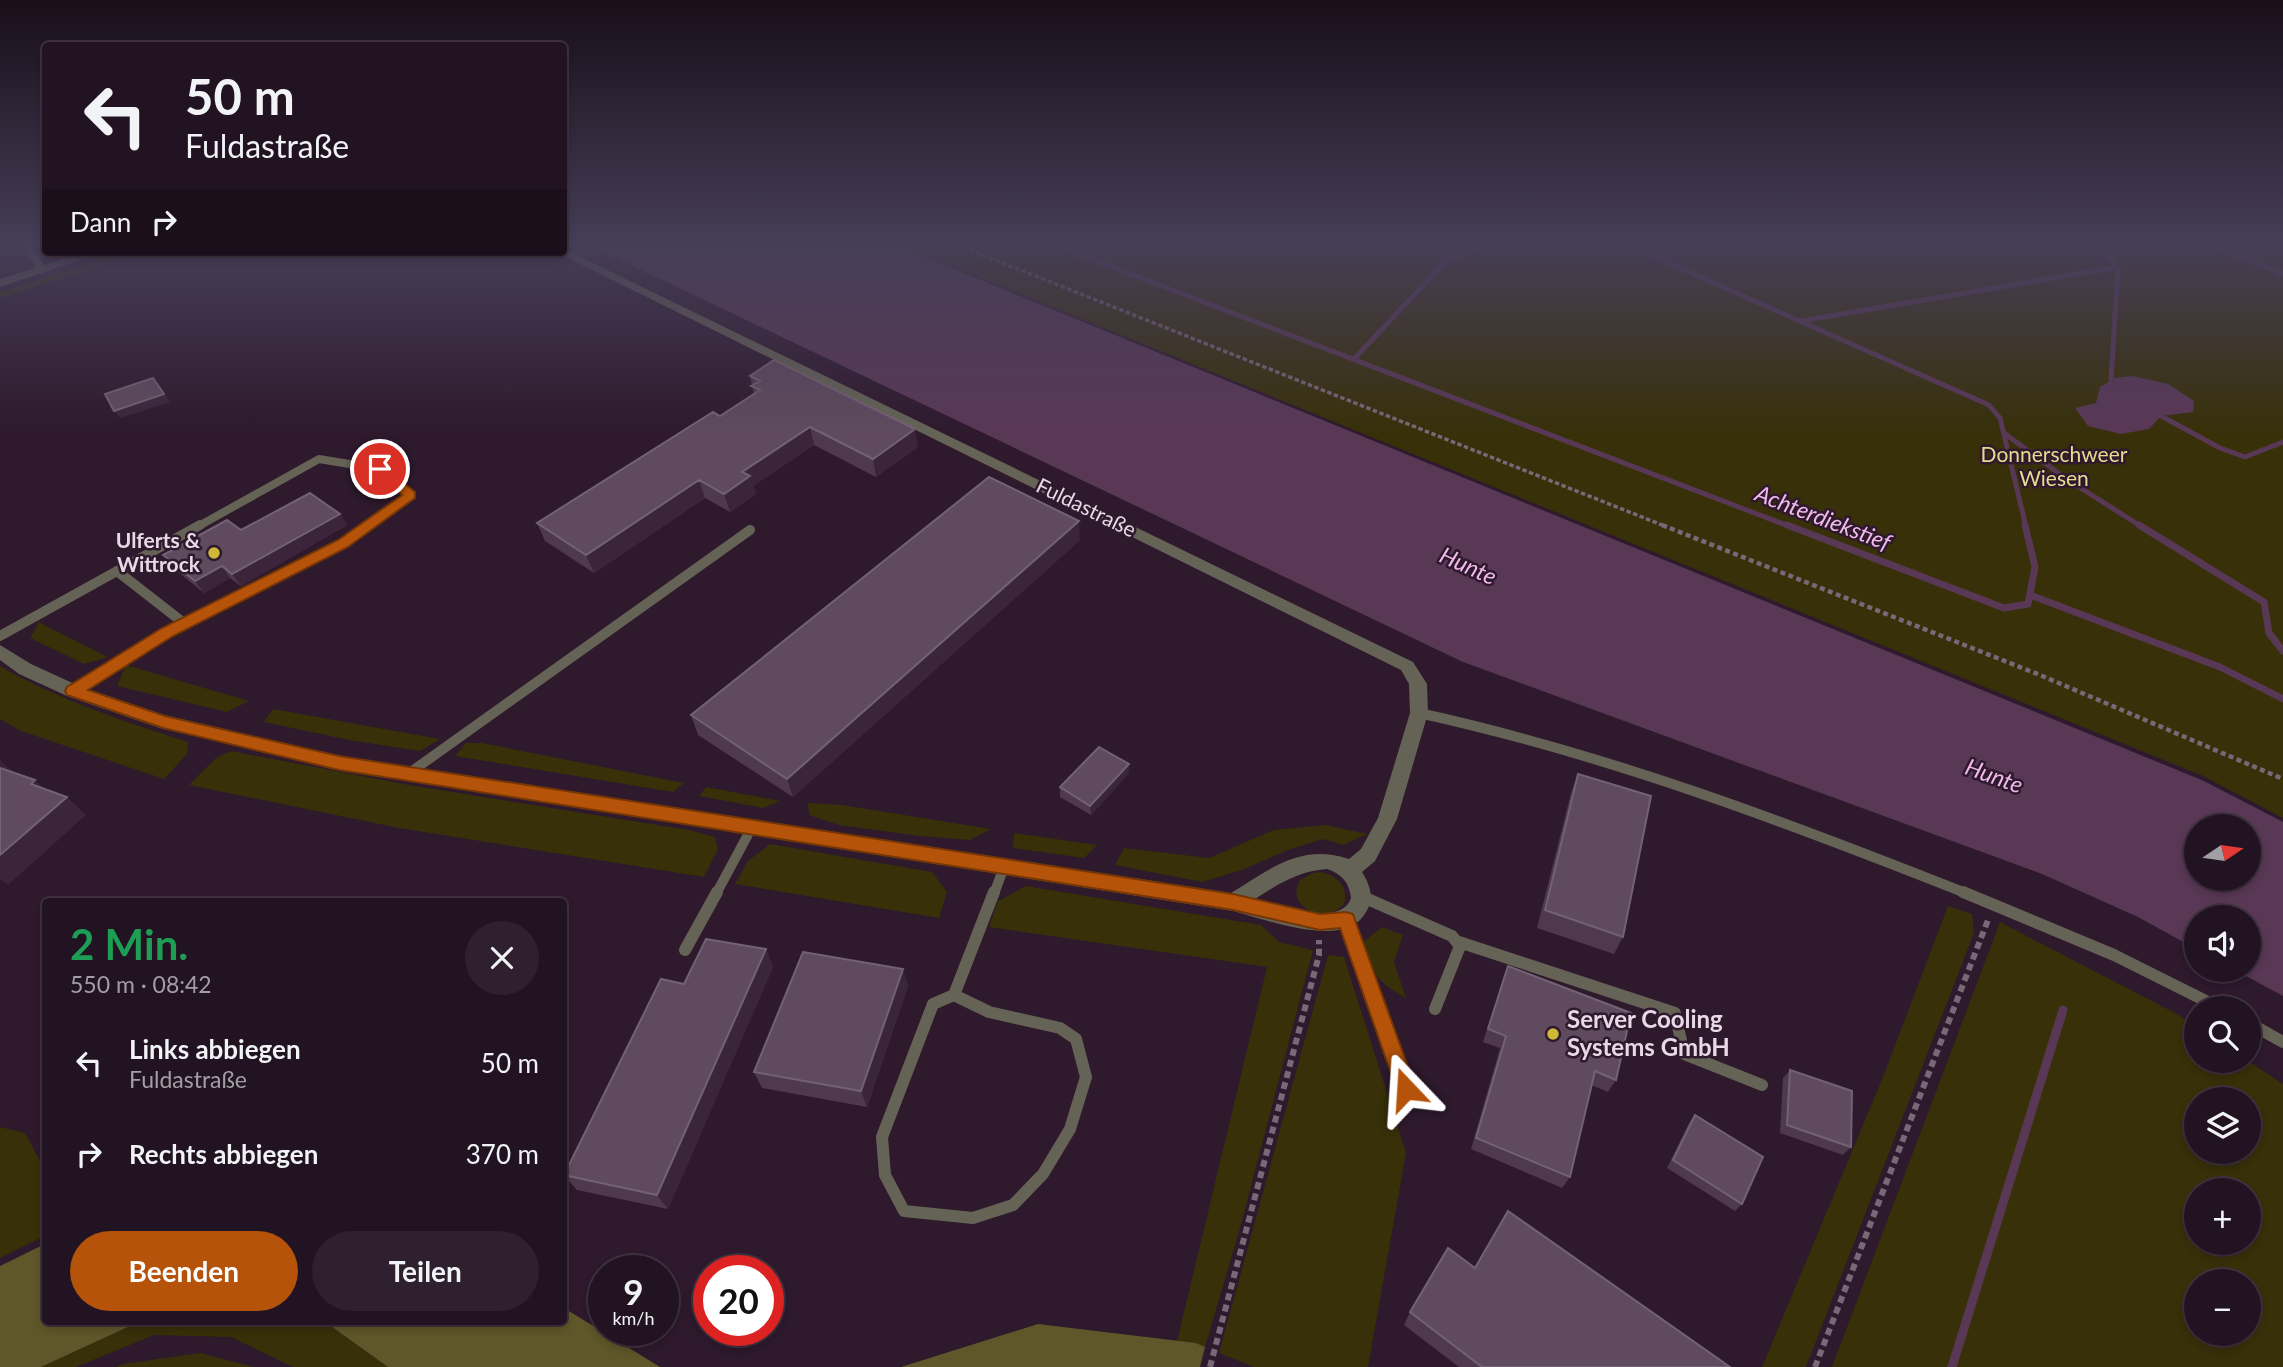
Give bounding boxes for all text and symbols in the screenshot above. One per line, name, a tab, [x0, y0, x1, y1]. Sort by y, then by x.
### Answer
text: 50 m	[185, 67, 295, 125]
icon: left	[70, 70, 161, 161]
text: Fuldastraße	[185, 126, 349, 165]
icon: right	[145, 203, 183, 241]
text: Dann	[70, 206, 131, 238]
pin	[350, 439, 410, 499]
park label: Donnerschweer Wiesen	[1981, 441, 2128, 490]
icon: arrive	[361, 450, 399, 488]
street label: Fuldastraße	[1033, 472, 1141, 542]
water label: Achterdiekstief	[1751, 478, 1897, 556]
place label: Ulferts & Wittrock	[116, 527, 201, 576]
water label: Hunte	[1436, 540, 1501, 590]
marker: Ulferts & Wittrock	[206, 545, 222, 561]
water label: Hunte	[1962, 752, 2027, 798]
north arrow	[2184, 814, 2261, 891]
map controls	[2184, 814, 2261, 1346]
button: sound	[2184, 905, 2261, 982]
text: 2 Min.	[70, 919, 188, 969]
button: close	[465, 921, 539, 995]
text: 550 m · 08:42	[70, 970, 212, 998]
button: search	[2184, 996, 2261, 1073]
place label: Server Cooling Systems GmbH	[1567, 1004, 1730, 1061]
marker: Server Cooling Systems GmbH	[1545, 1026, 1561, 1042]
text: Links abbiegen	[129, 1033, 301, 1065]
icon: left	[70, 1044, 108, 1082]
text: 50 m	[481, 1047, 539, 1079]
position arrow	[1369, 1052, 1443, 1126]
text: Fuldastraße	[129, 1065, 247, 1093]
button: layers	[2184, 1087, 2261, 1164]
icon: right	[70, 1135, 108, 1173]
text: Rechts abbiegen	[129, 1138, 318, 1170]
text: 370 m	[466, 1138, 539, 1170]
button: +	[2184, 1178, 2261, 1255]
button: Beenden	[70, 1231, 298, 1311]
button: Teilen	[312, 1231, 539, 1311]
speed limit sign: 20	[693, 1255, 784, 1346]
button: −	[2184, 1269, 2261, 1346]
text: 9	[623, 1270, 644, 1312]
text: km/h	[612, 1307, 655, 1329]

